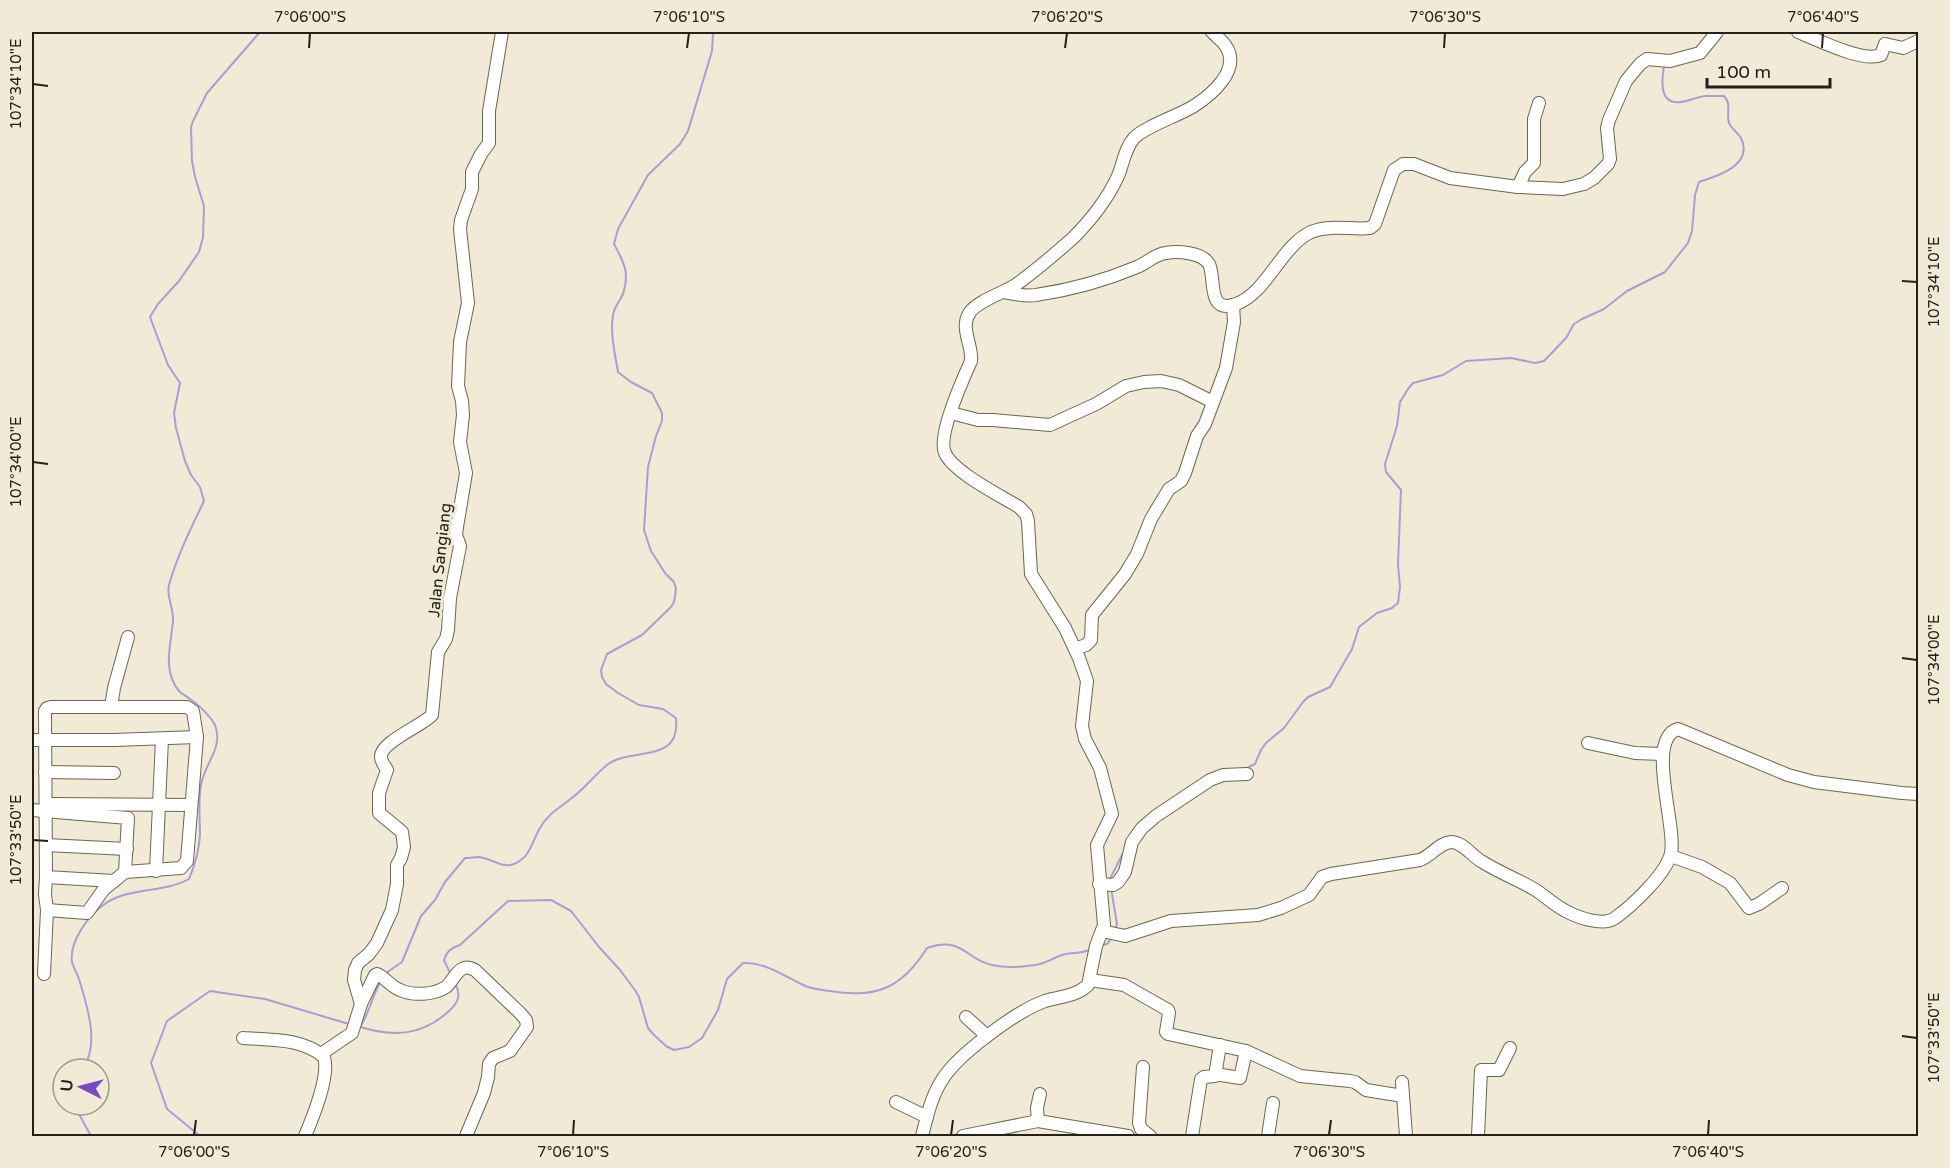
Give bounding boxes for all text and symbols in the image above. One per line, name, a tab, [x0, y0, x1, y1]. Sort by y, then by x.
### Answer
text: 7°06'00"S	[274, 8, 346, 26]
text: 7°06'10"S	[653, 8, 725, 26]
text: 7°06'20"S	[1031, 8, 1103, 26]
text: 7°06'30"S	[1409, 8, 1481, 26]
text: 7°06'40"S	[1787, 8, 1859, 26]
text: 107°34'10"E	[7, 39, 25, 129]
scale bar	[1707, 51, 1830, 89]
text: 100 m	[1716, 61, 1771, 83]
text: 107°34'10"E	[1925, 237, 1943, 327]
text: 107°34'00"E	[7, 417, 25, 507]
street label: Jalan Sangiang	[424, 502, 456, 618]
text: 107°34'00"E	[1925, 615, 1943, 705]
text: 107°33'50"E	[7, 795, 25, 885]
text: 107°33'50"E	[1925, 993, 1943, 1083]
north arrow	[51, 1057, 111, 1117]
text: U	[56, 1078, 78, 1093]
text: 7°06'00"S	[158, 1143, 230, 1161]
text: 7°06'10"S	[537, 1143, 609, 1161]
text: 7°06'20"S	[915, 1143, 987, 1161]
text: 7°06'30"S	[1293, 1143, 1365, 1161]
text: 7°06'40"S	[1672, 1143, 1744, 1161]

